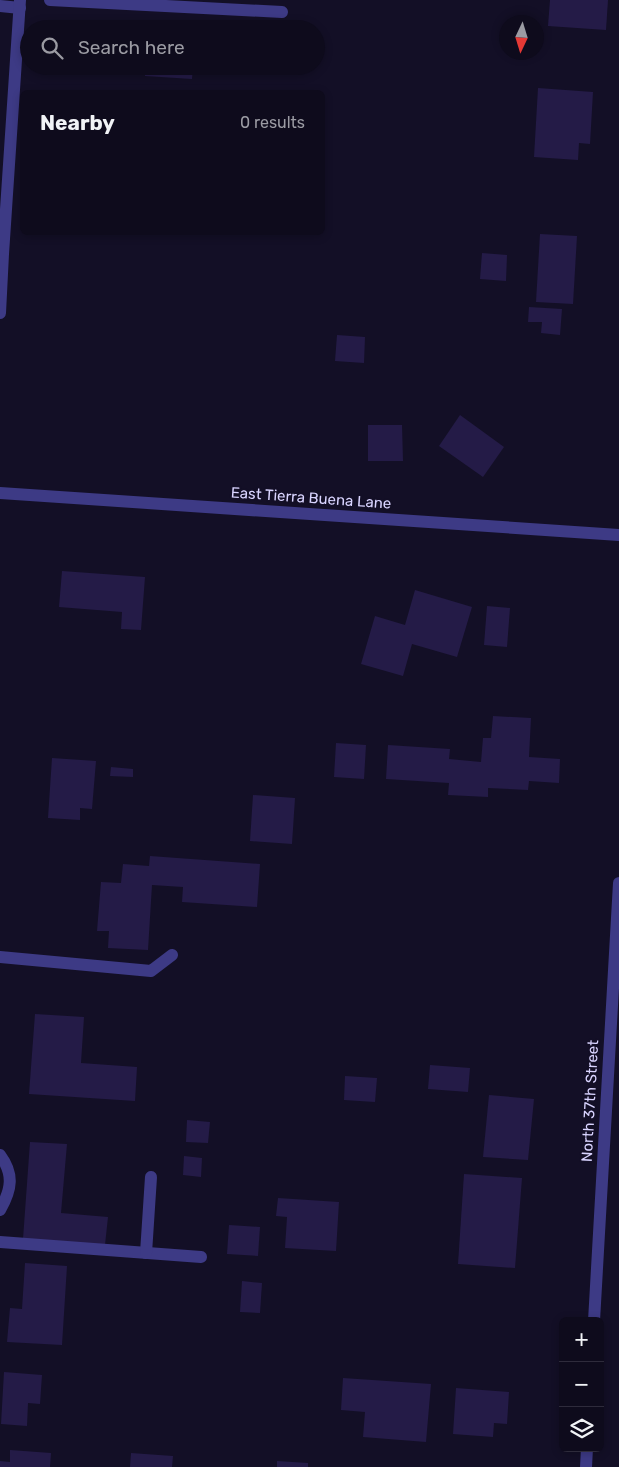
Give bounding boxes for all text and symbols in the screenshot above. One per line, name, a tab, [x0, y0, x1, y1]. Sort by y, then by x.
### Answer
north arrow	[499, 15, 544, 60]
search box	[20, 20, 325, 75]
icon: search	[38, 34, 66, 62]
text: Search here	[78, 36, 185, 59]
text: Nearby	[40, 110, 115, 135]
text: 0 results	[240, 113, 305, 132]
street label: East Tierra Buena Lane	[230, 483, 392, 513]
street label: North 37th Street	[578, 1039, 602, 1162]
map controls	[559, 1317, 604, 1452]
button: +	[559, 1317, 604, 1362]
button: −	[559, 1362, 604, 1407]
button: layers	[559, 1407, 604, 1452]

